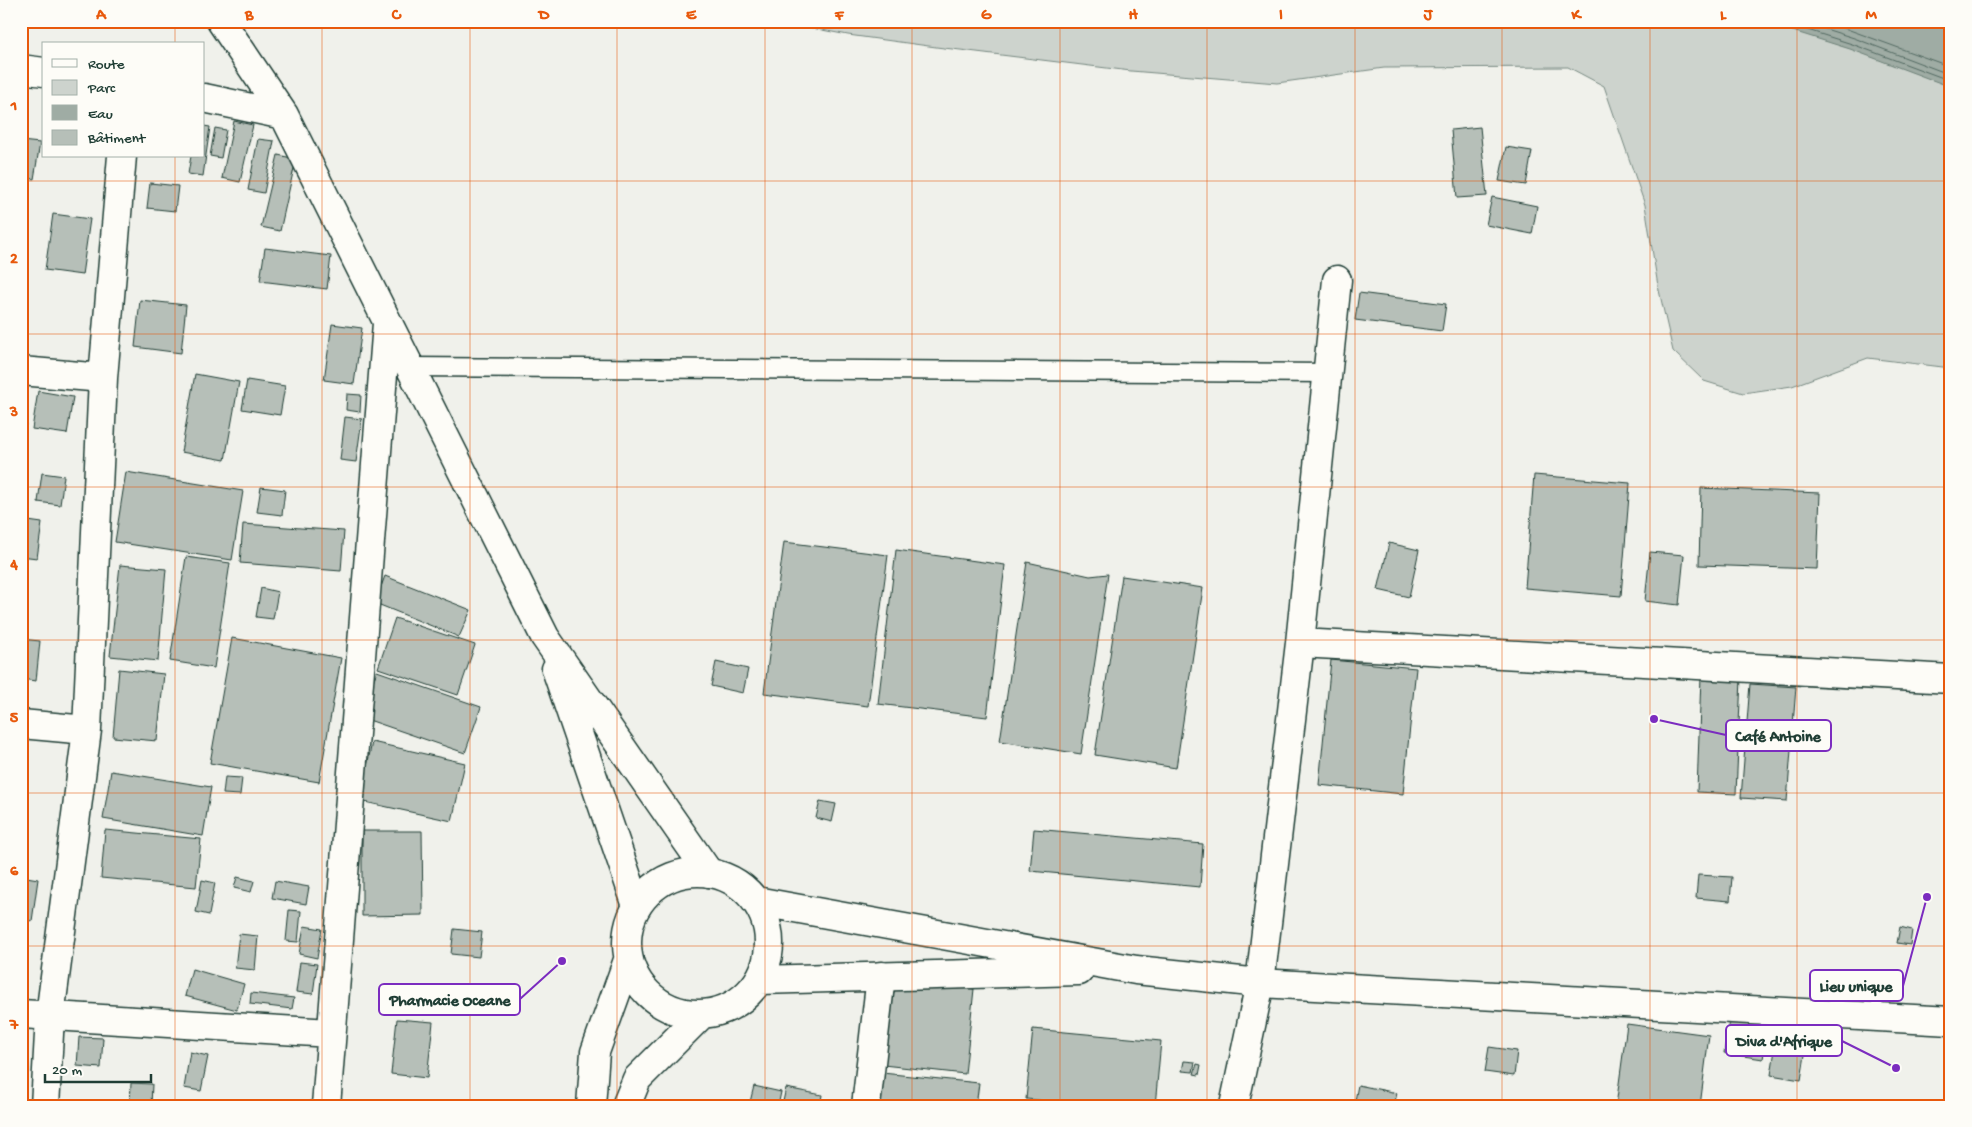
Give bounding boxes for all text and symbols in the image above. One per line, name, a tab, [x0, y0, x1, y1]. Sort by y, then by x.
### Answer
text: A	[95, 7, 107, 26]
text: B	[244, 7, 254, 26]
text: C	[391, 7, 402, 26]
text: D	[537, 7, 550, 26]
text: E	[686, 7, 697, 26]
text: F	[834, 7, 845, 26]
text: G	[981, 7, 992, 26]
text: H	[1128, 7, 1138, 26]
text: I	[1279, 7, 1283, 26]
text: J	[1423, 7, 1434, 26]
text: K	[1571, 7, 1583, 26]
text: L	[1720, 7, 1727, 26]
text: M	[1865, 7, 1877, 26]
legend	[42, 42, 205, 158]
text: Route	[88, 56, 125, 74]
text: Parc	[87, 80, 116, 98]
text: 1	[10, 98, 17, 117]
text: Eau	[88, 106, 113, 124]
text: Bâtiment	[87, 130, 147, 148]
text: 2	[10, 251, 18, 270]
text: 3	[9, 404, 18, 423]
text: 4	[9, 557, 18, 576]
text: 5	[10, 710, 19, 729]
callout: Café Antoine	[1726, 720, 1831, 751]
text: Café Antoine	[1734, 728, 1822, 748]
text: 6	[10, 863, 19, 882]
callout: Lieu unique	[1810, 970, 1903, 1001]
text: Lieu unique	[1820, 979, 1893, 998]
callout: Pharmacie Oceane	[379, 984, 520, 1015]
text: Pharmacie Oceane	[388, 993, 511, 1012]
text: 7	[9, 1017, 19, 1036]
callout: Diva d'Afrique	[1726, 1025, 1842, 1056]
text: Diva d'Afrique	[1734, 1033, 1833, 1053]
scale bar	[45, 1052, 151, 1084]
text: 20 m	[52, 1062, 82, 1080]

